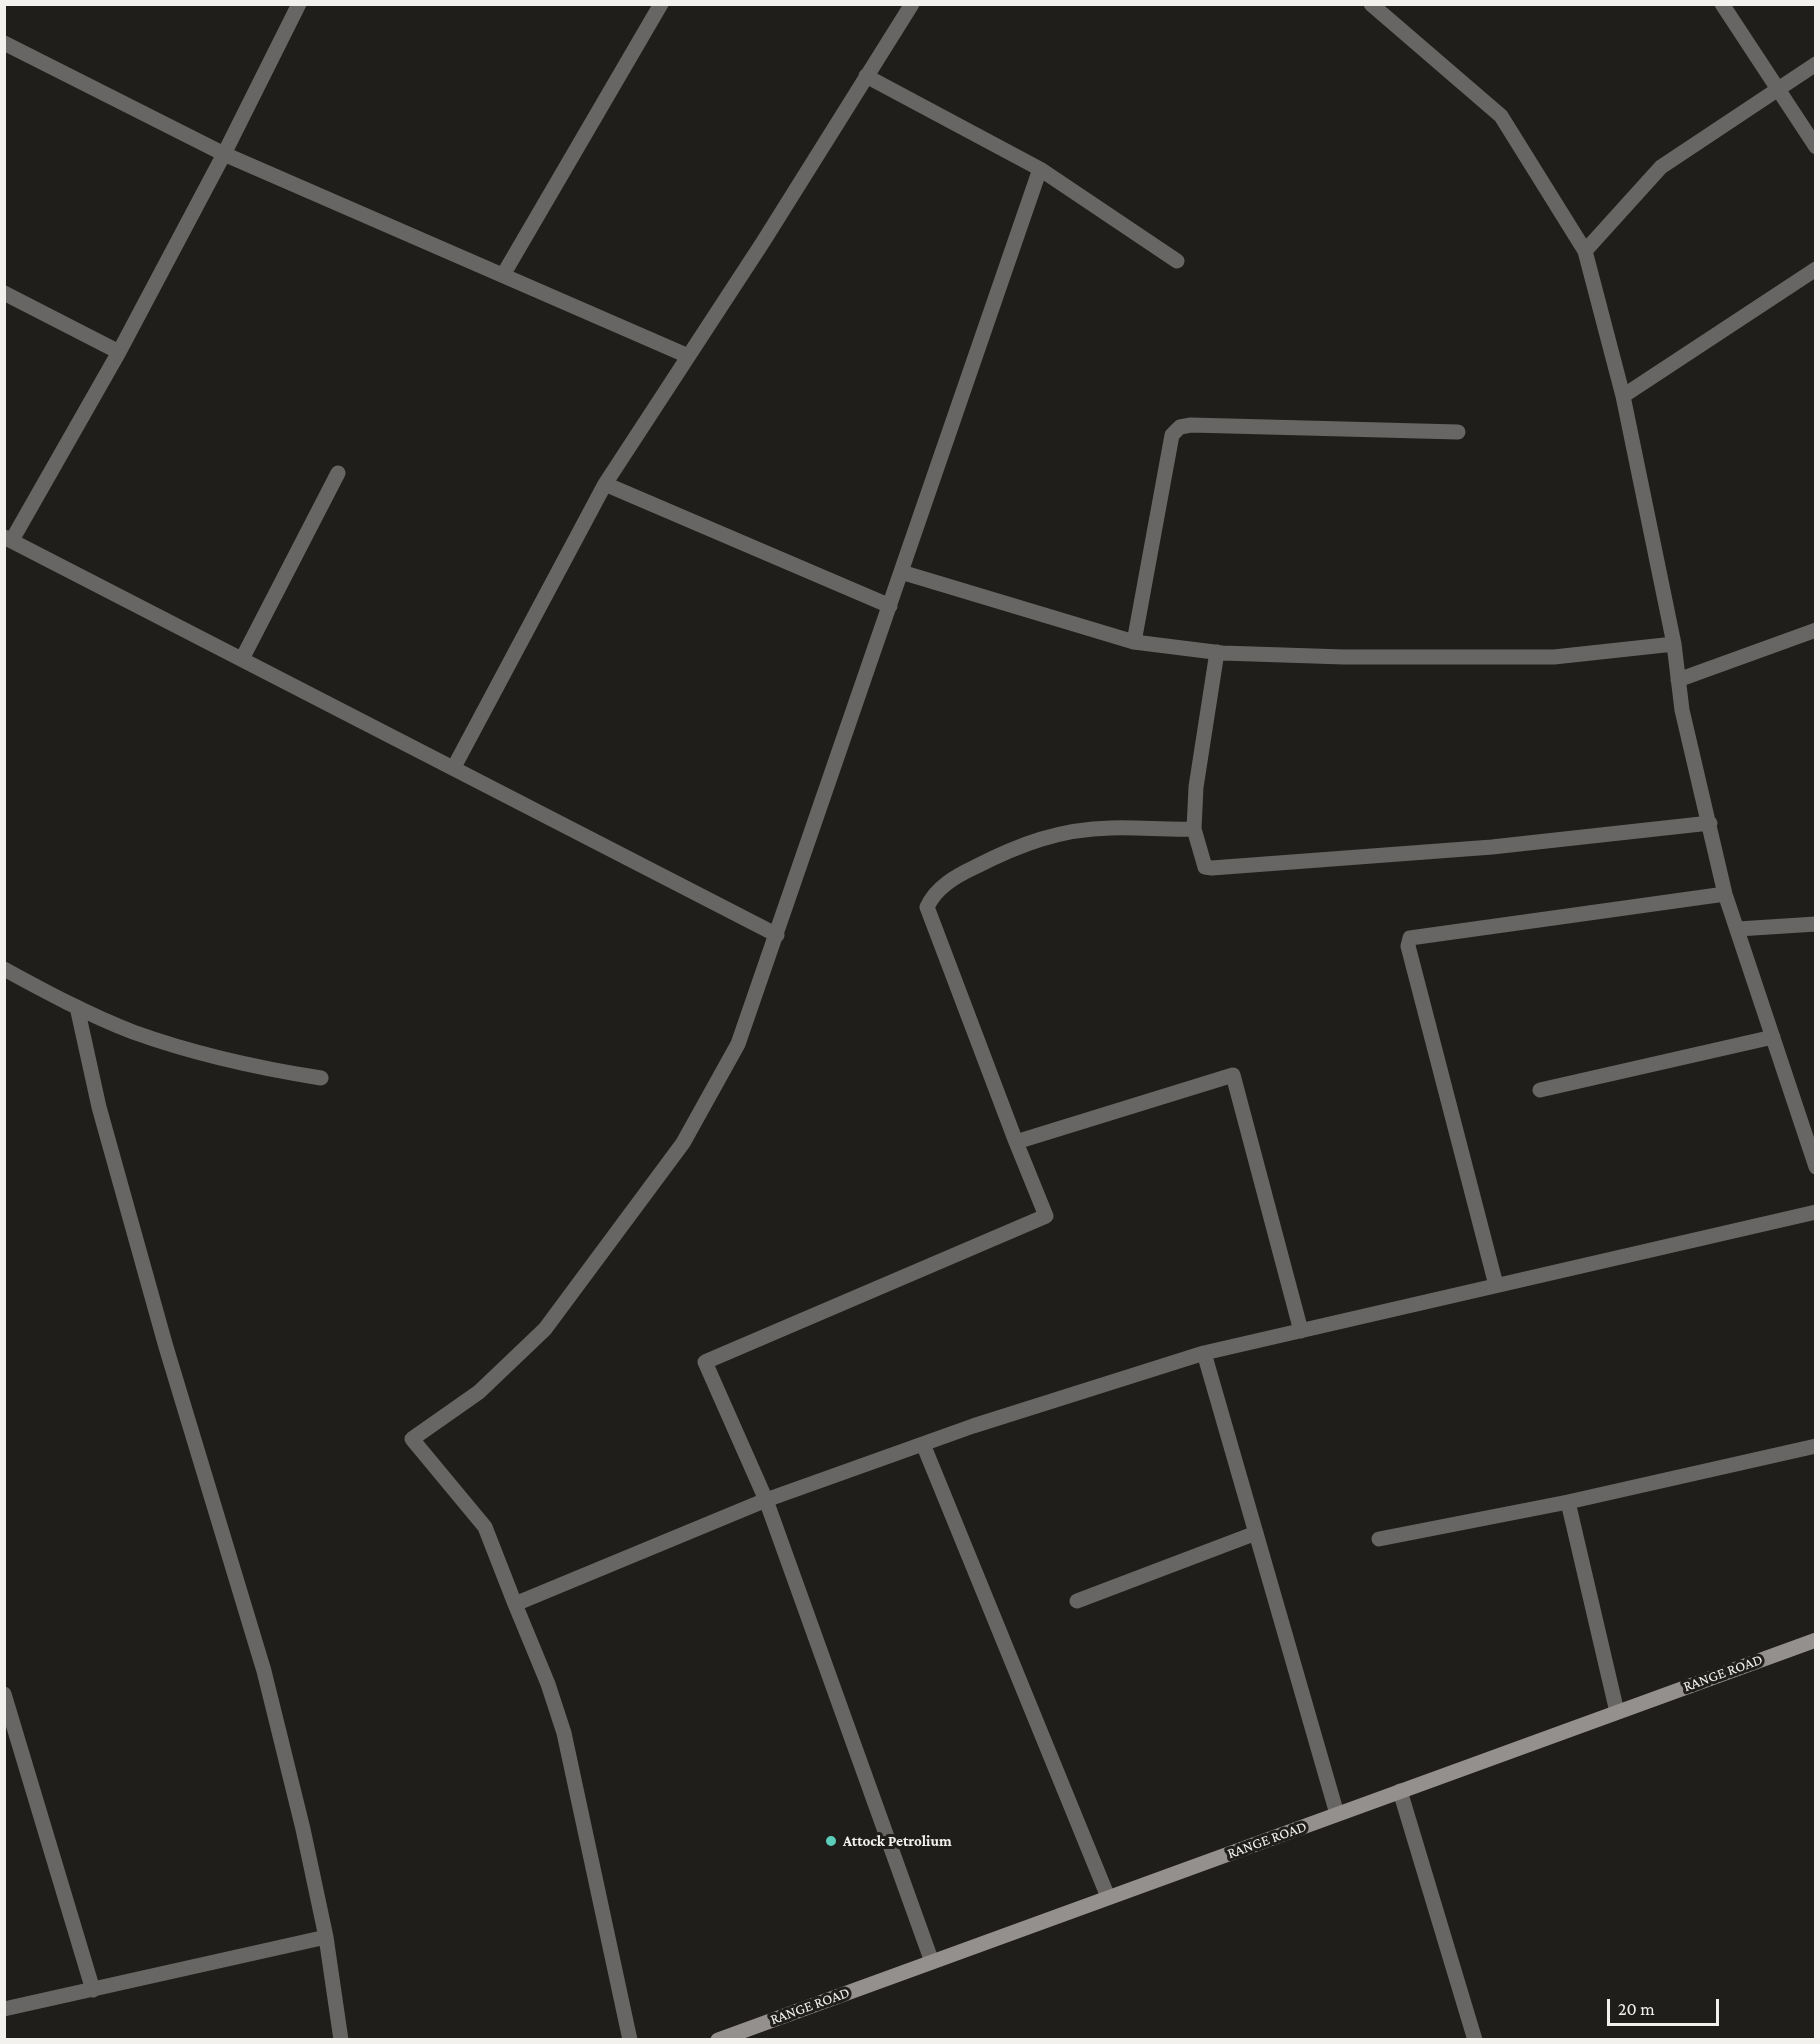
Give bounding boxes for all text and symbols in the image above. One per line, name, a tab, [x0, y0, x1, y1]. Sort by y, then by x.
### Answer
street label: RANGE ROAD	[1681, 1650, 1765, 1696]
street label: RANGE ROAD	[1225, 1817, 1309, 1863]
place label: Attock Petrolium	[843, 1832, 952, 1850]
marker: Attock Petrolium	[824, 1834, 838, 1848]
street label: RANGE ROAD	[768, 1983, 852, 2029]
scale bar	[1610, 1987, 1722, 2025]
text: 20 m	[1618, 1999, 1655, 2019]

